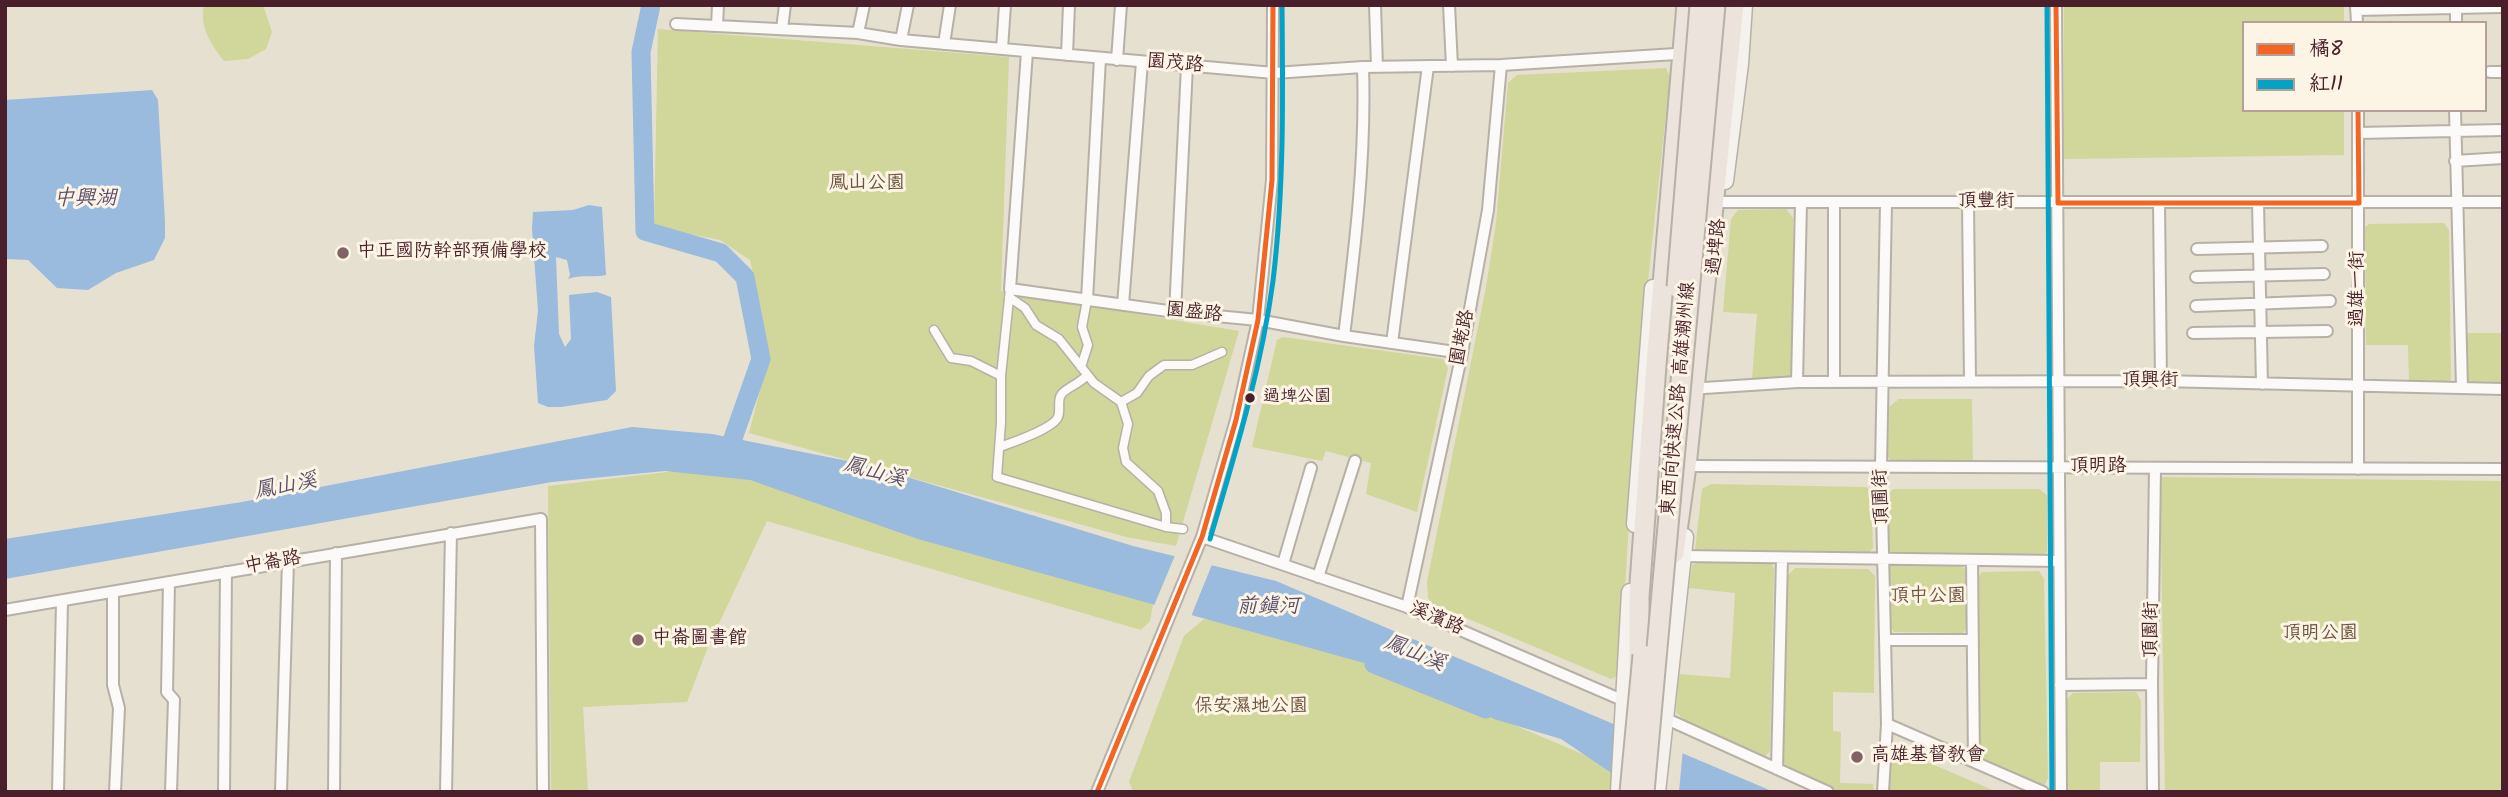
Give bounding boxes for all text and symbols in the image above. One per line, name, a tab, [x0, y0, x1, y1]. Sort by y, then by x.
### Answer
legend	[2242, 21, 2487, 112]
text: 橘8	[2309, 33, 2343, 66]
street label: 園茂路	[1146, 51, 1204, 79]
text: 紅11	[2309, 68, 2343, 101]
park label: 鳳山公園	[829, 174, 905, 196]
water label: 中興湖	[54, 187, 116, 213]
street label: 頂豐街	[1958, 192, 2014, 214]
street label: 過埤路	[1704, 217, 1732, 277]
place label: 中正國防幹部預備學校	[357, 242, 547, 264]
marker: 中正國防幹部預備學校	[335, 245, 351, 261]
street label: 過雄一街	[2348, 251, 2370, 327]
street label: 東西向快速公路 高雄潮州線	[1658, 281, 1702, 517]
street label: 園盛路	[1164, 300, 1224, 328]
street label: 園墘路	[1447, 308, 1481, 368]
street label: 頂興街	[2122, 371, 2178, 393]
place label: 過埤公園	[1263, 388, 1331, 408]
marker: 過埤公園	[1243, 391, 1257, 405]
water label: 鳳山溪	[840, 454, 908, 494]
street label: 頂明路	[2070, 457, 2126, 479]
street label: 頂圃街	[1871, 468, 1895, 526]
water label: 鳳山溪	[253, 470, 319, 506]
street label: 中崙路	[243, 548, 303, 580]
park label: 頂中公園	[1890, 587, 1966, 609]
water label: 前鎮河	[1237, 595, 1299, 621]
street label: 溪濱路	[1405, 598, 1467, 642]
street label: 頂園街	[2141, 601, 2165, 659]
park label: 頂明公園	[2282, 624, 2358, 646]
place label: 中崙圖書館	[652, 629, 747, 651]
marker: 中崙圖書館	[630, 632, 646, 648]
water label: 鳳山溪	[1380, 632, 1448, 678]
park label: 保安濕地公園	[1194, 697, 1308, 719]
place label: 高雄基督教會	[1871, 746, 1985, 768]
marker: 高雄基督教會	[1849, 749, 1865, 765]

